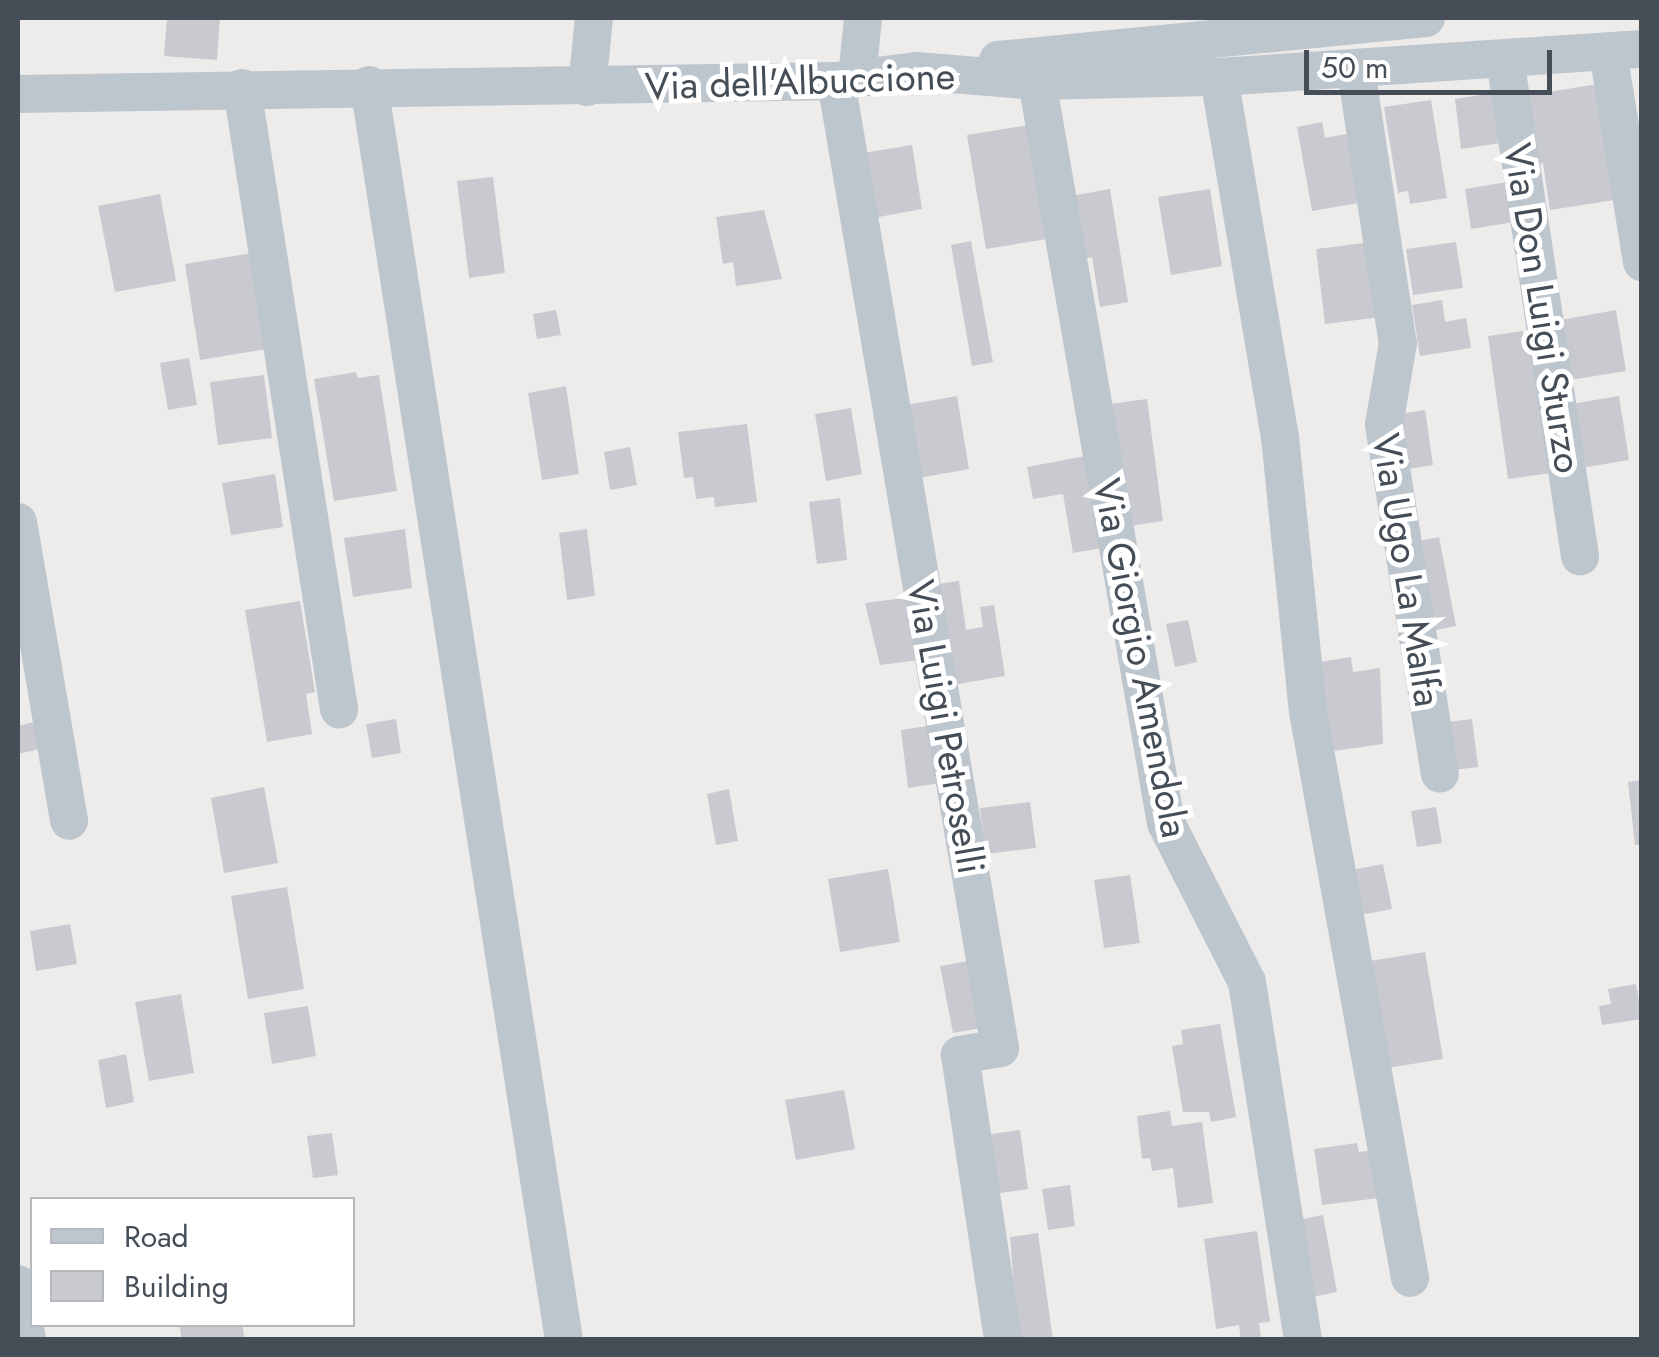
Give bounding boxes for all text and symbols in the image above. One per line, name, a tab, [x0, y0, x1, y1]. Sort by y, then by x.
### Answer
scale bar	[1309, 30, 1556, 92]
text: 50 m	[1321, 46, 1388, 89]
street label: Via dell'Albuccione	[644, 53, 956, 109]
street label: Via Don Luigi Sturzo	[1494, 140, 1592, 476]
street label: Via Ugo La Malfa	[1363, 430, 1451, 710]
street label: Via Giorgio Amendola	[1084, 475, 1198, 841]
street label: Via Luigi Petroselli	[898, 577, 994, 877]
legend	[30, 1197, 355, 1327]
text: Road	[124, 1215, 189, 1258]
text: Building	[124, 1265, 229, 1308]

